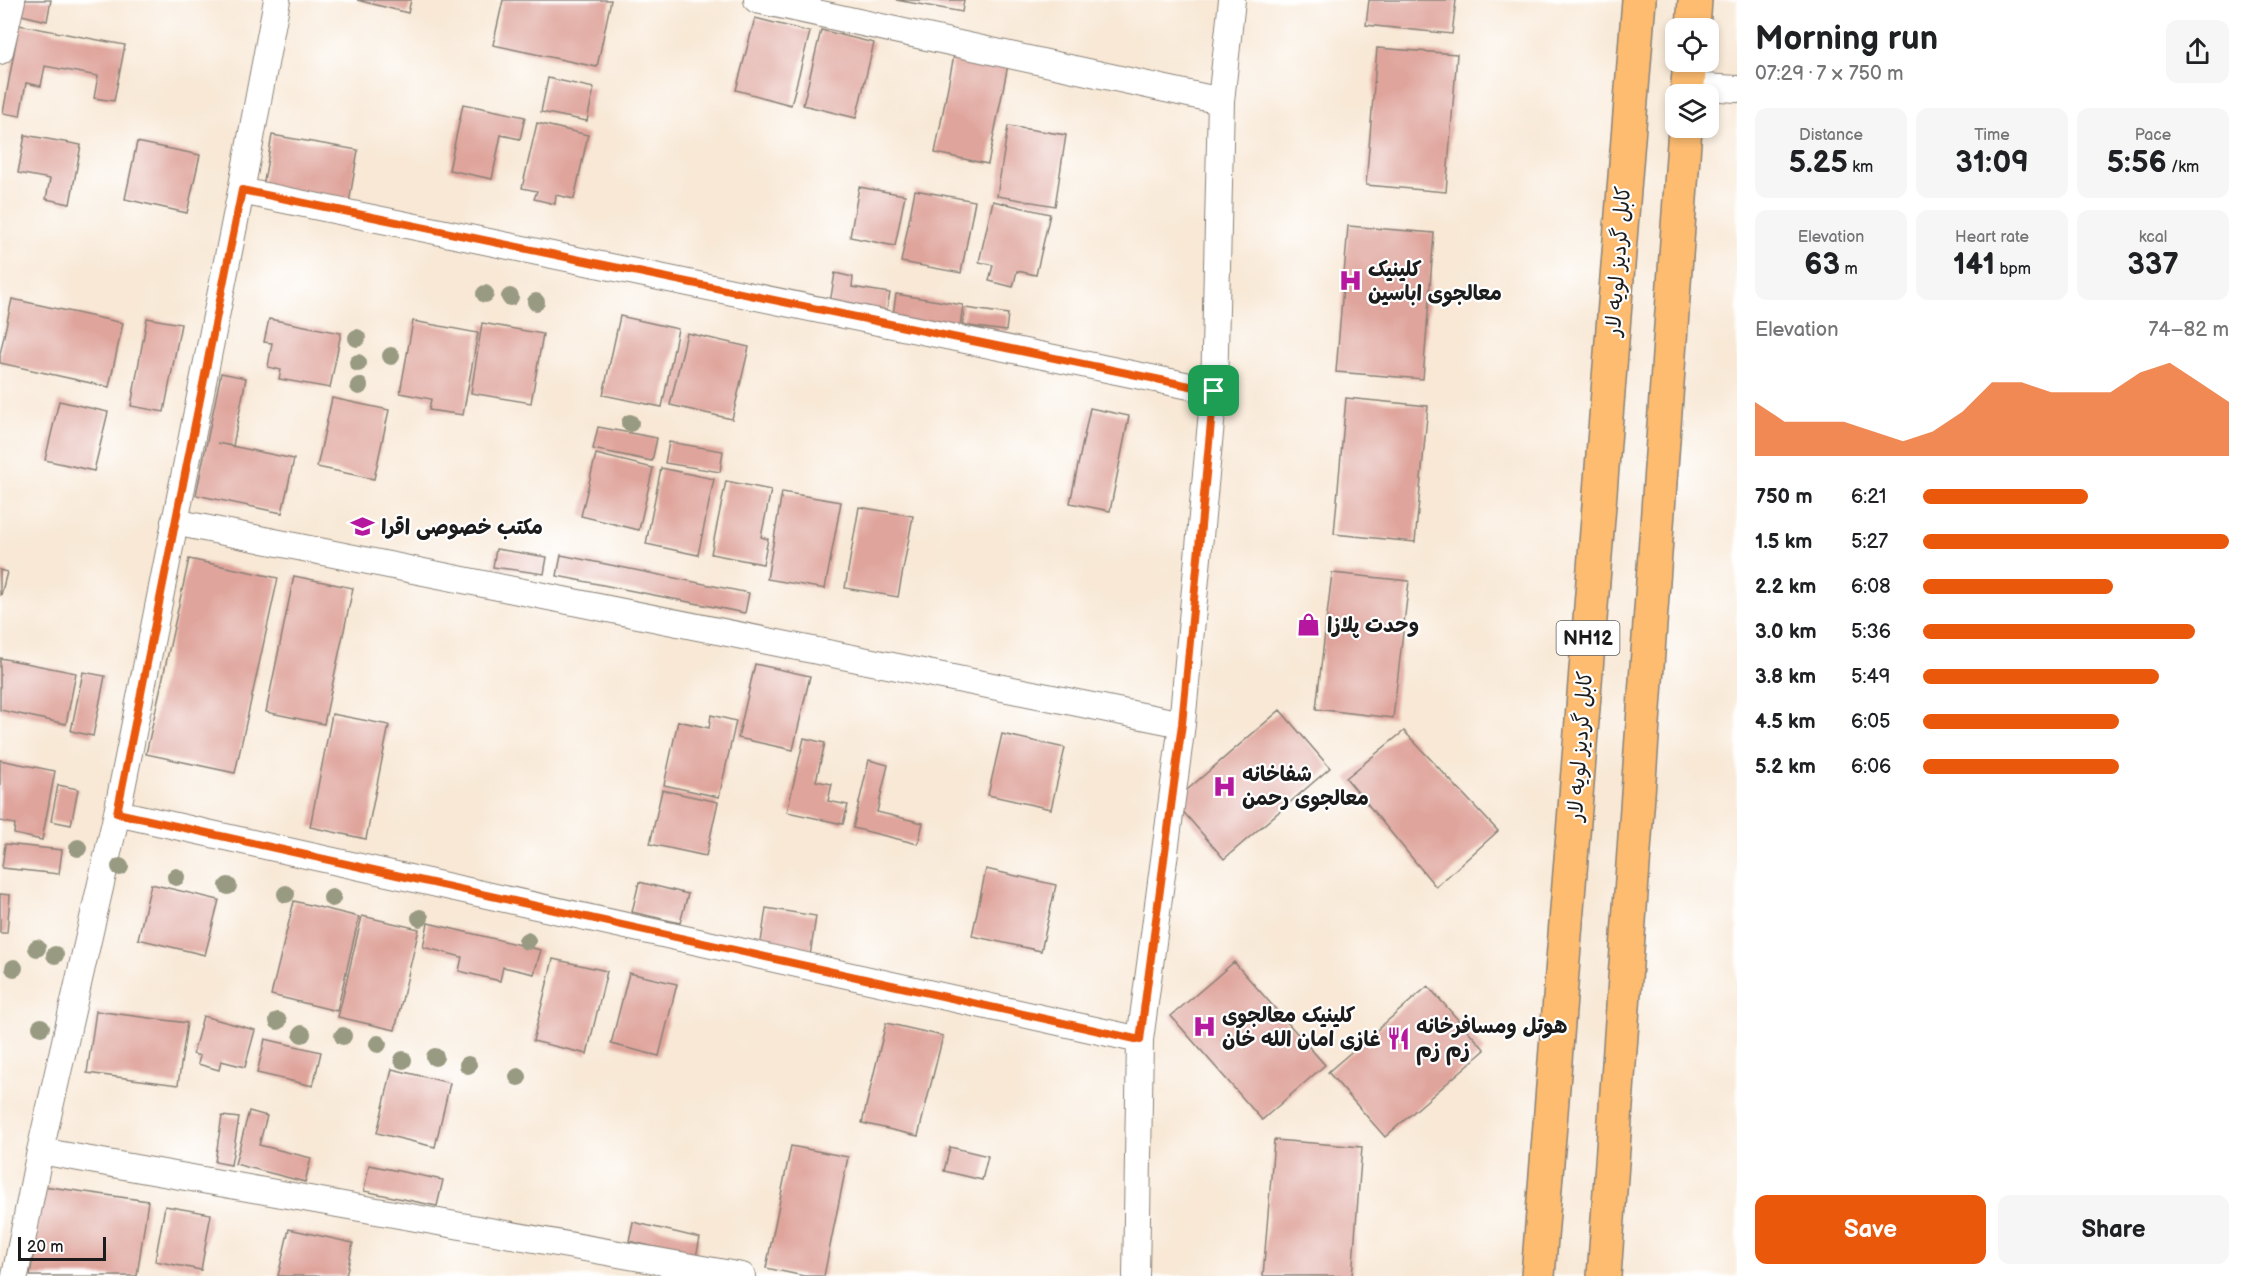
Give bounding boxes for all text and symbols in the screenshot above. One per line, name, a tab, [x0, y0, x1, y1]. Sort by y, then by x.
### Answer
map controls	[1665, 18, 1719, 138]
button: locate	[1665, 18, 1719, 72]
text: Morning run	[1755, 19, 1938, 59]
button: share	[2166, 20, 2229, 83]
text: 07:29 · 7 × 750 m	[1755, 62, 1904, 86]
button: layers	[1665, 84, 1719, 138]
text: Distance	[1799, 126, 1863, 145]
text: Time	[1974, 126, 2010, 145]
text: Pace	[2135, 126, 2171, 145]
text: 5.25	[1789, 145, 1848, 181]
text: 31:09	[1955, 145, 2029, 181]
text: 5:56	[2107, 145, 2167, 181]
text: km	[1848, 158, 1873, 177]
text: /km	[2167, 158, 2199, 177]
street label: کابل گردیز لویه لار	[1601, 185, 1637, 339]
text: Elevation	[1798, 228, 1864, 247]
text: Heart rate	[1955, 228, 2029, 247]
text: kcal	[2139, 228, 2167, 247]
text: 63	[1804, 247, 1840, 283]
text: 141	[1953, 247, 1995, 283]
text: 337	[2127, 247, 2179, 283]
place label: کلینیک معالجوی اباسین	[1368, 257, 1502, 307]
text: m	[1840, 260, 1858, 279]
text: bpm	[1995, 260, 2031, 279]
hospital icon: کلینیک معالجوی اباسین	[1337, 268, 1363, 294]
text: Elevation	[1755, 318, 1838, 342]
text: 74–82 m	[2148, 318, 2229, 342]
pin	[1188, 365, 1239, 416]
icon: arrive	[1197, 374, 1230, 407]
text: 750 m	[1755, 485, 1813, 509]
text: 6:21	[1851, 485, 1887, 509]
school or university icon: مکتب خصوصی اقرا	[350, 514, 376, 540]
place label: مکتب خصوصی اقرا	[381, 515, 543, 540]
text: 1.5 km	[1755, 530, 1812, 554]
text: 5:27	[1851, 530, 1888, 554]
text: 2.2 km	[1755, 575, 1816, 599]
text: 6:08	[1851, 575, 1891, 599]
shop icon: وحدت پلازا	[1296, 612, 1322, 638]
place label: وحدت پلازا	[1327, 613, 1419, 638]
text: 3.0 km	[1755, 620, 1816, 644]
text: 5:36	[1851, 620, 1891, 644]
road number: NH12	[1556, 621, 1620, 655]
text: 3.8 km	[1755, 665, 1816, 689]
text: 5:49	[1851, 665, 1890, 689]
street label: کابل گردیز لویه لار	[1563, 670, 1599, 824]
text: 4.5 km	[1755, 710, 1816, 734]
text: 6:05	[1851, 710, 1890, 734]
text: 5.2 km	[1755, 755, 1816, 779]
text: 6:06	[1851, 755, 1891, 779]
place label: شفاخانه معالجوی رحمن	[1242, 762, 1369, 812]
hospital icon: شفاخانه معالجوی رحمن	[1211, 773, 1237, 799]
place label: کلینیک معالجوی غازی امان الله خان	[1222, 1003, 1380, 1052]
hospital icon: کلینیک معالجوی غازی امان الله خان	[1191, 1014, 1217, 1040]
place label: هوتل ومسافرخانه زم زم	[1416, 1014, 1568, 1066]
restaurant icon: هوتل ومسافرخانه زم زم	[1385, 1025, 1411, 1051]
button: Save	[1755, 1195, 1986, 1264]
button: Share	[1998, 1195, 2229, 1264]
scale bar	[18, 1234, 106, 1262]
text: 20 m	[27, 1238, 63, 1257]

